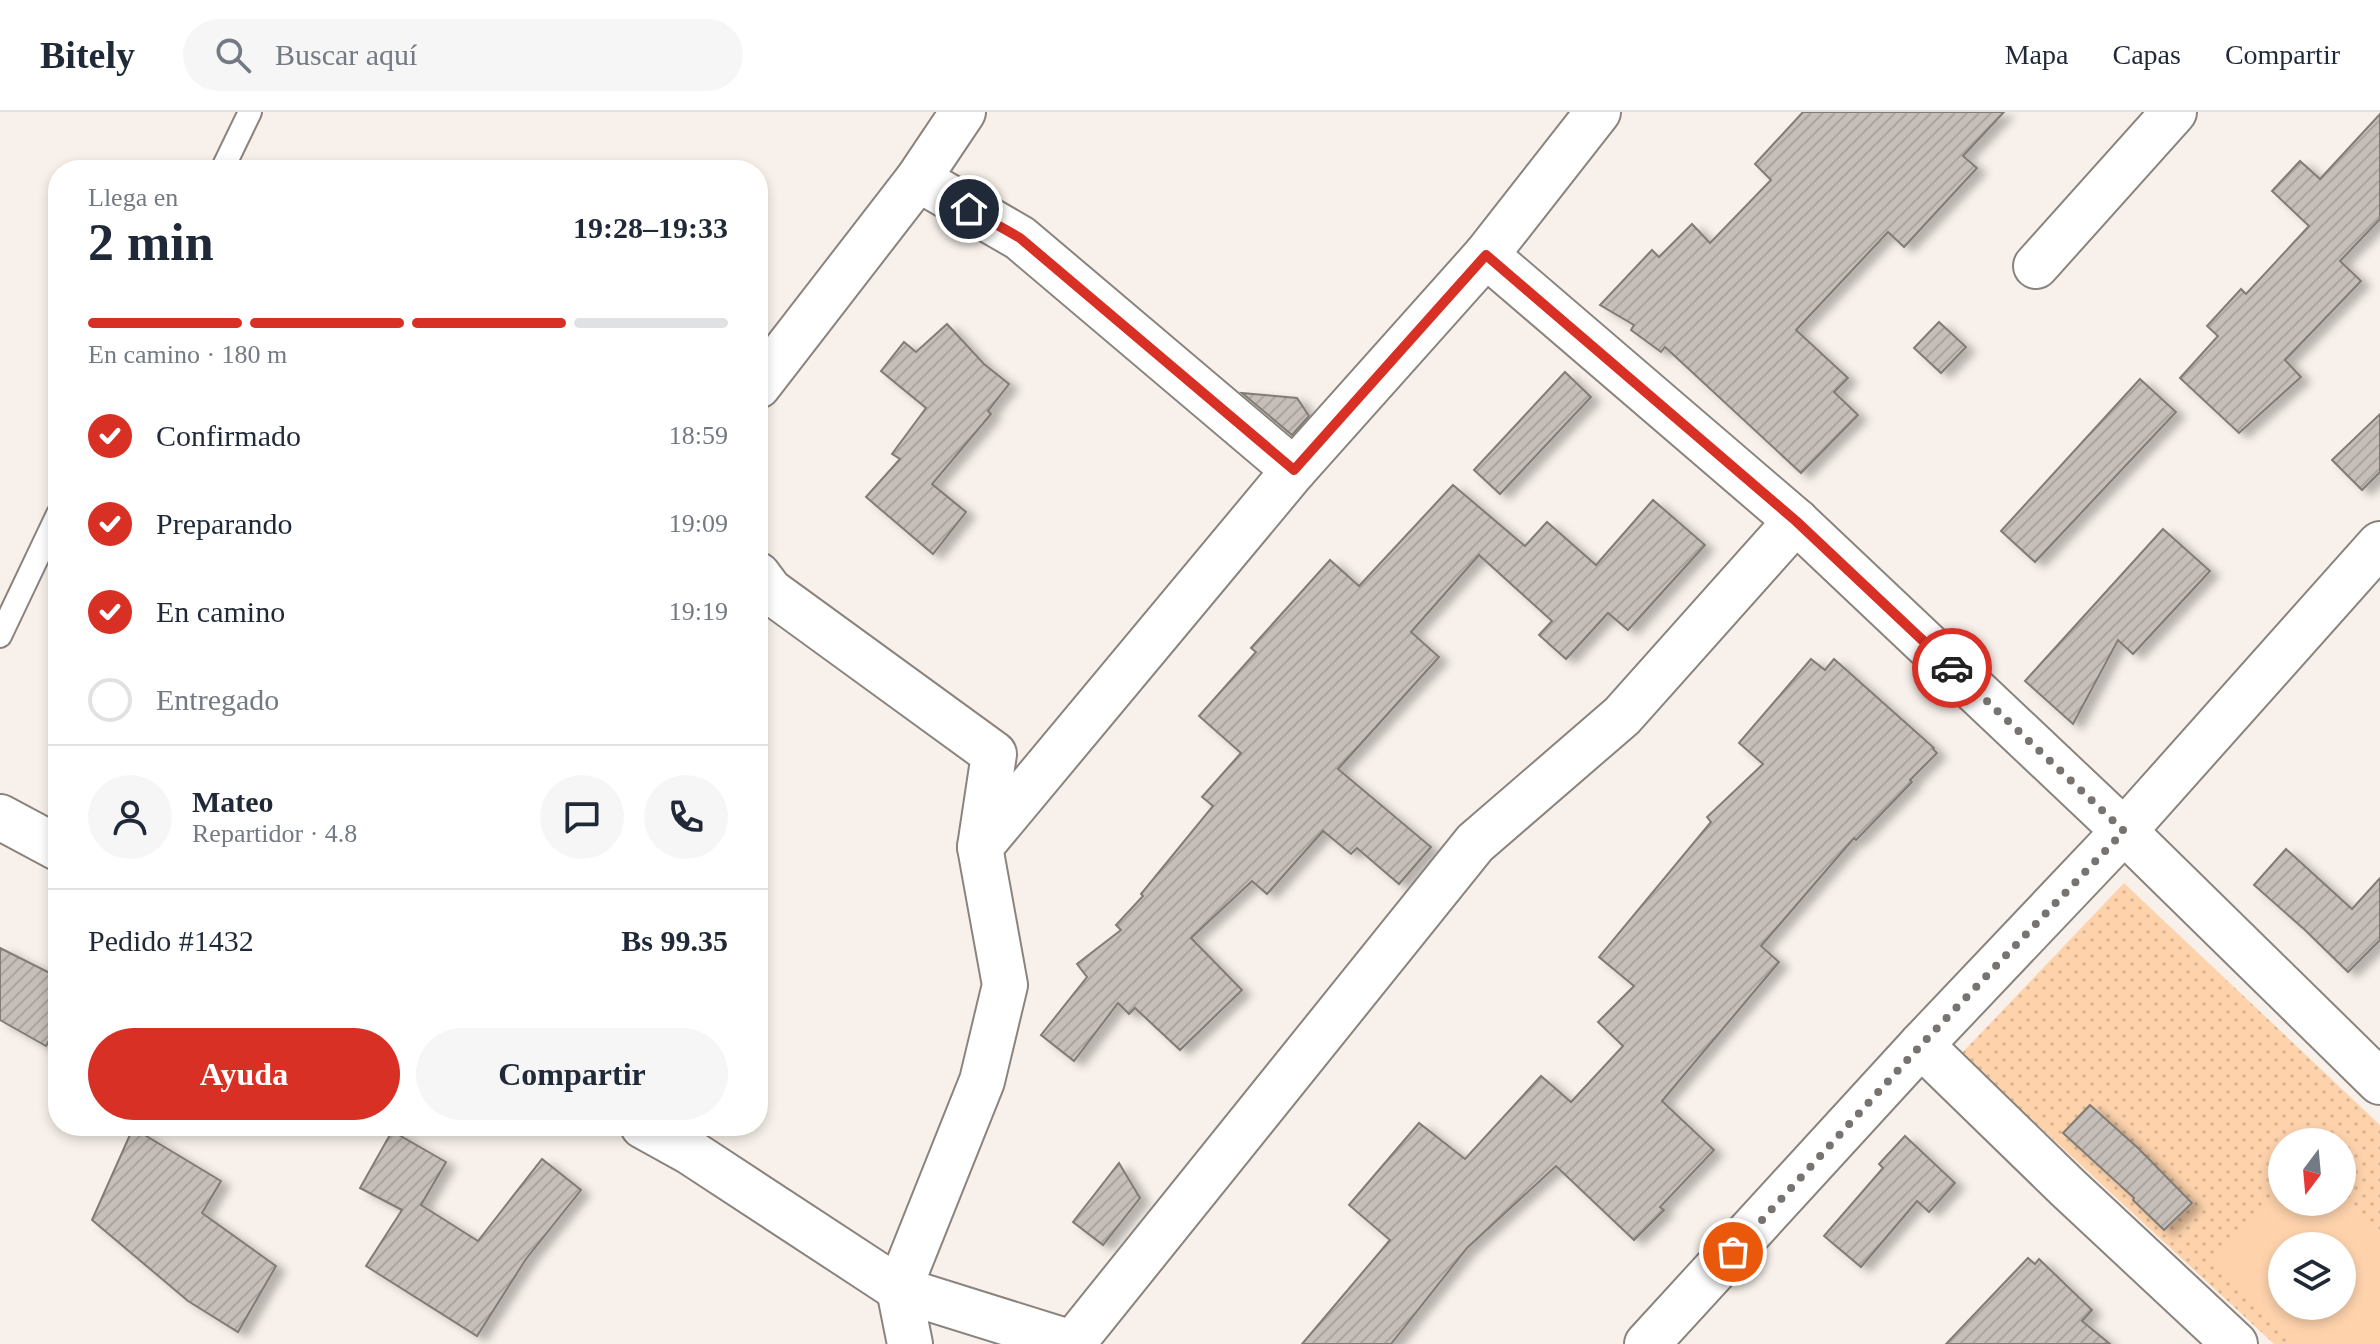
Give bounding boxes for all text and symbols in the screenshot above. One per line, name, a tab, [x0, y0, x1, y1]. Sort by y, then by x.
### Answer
search box	[183, 19, 743, 91]
icon: search	[211, 33, 255, 77]
text: Bitely	[40, 34, 135, 76]
text: Buscar aquí	[275, 38, 417, 71]
text: Mapa	[2005, 39, 2068, 70]
text: Capas	[2112, 39, 2181, 70]
text: Compartir	[2225, 39, 2340, 70]
pin	[935, 175, 1003, 243]
text: Llega en	[88, 183, 178, 212]
icon: home	[947, 187, 991, 231]
text: 19:28–19:33	[573, 211, 728, 244]
text: 2 min	[88, 214, 214, 271]
text: En camino · 180 m	[88, 340, 287, 369]
icon: check	[88, 414, 132, 458]
text: Confirmado	[156, 419, 301, 452]
text: 18:59	[669, 421, 728, 450]
icon: check	[88, 502, 132, 546]
text: Preparando	[156, 507, 293, 540]
text: 19:09	[669, 509, 728, 538]
icon: check	[88, 590, 132, 634]
text: En camino	[156, 595, 285, 628]
text: 19:19	[669, 597, 728, 626]
courier	[1912, 628, 1992, 708]
icon: car	[1930, 646, 1974, 690]
text: Entregado	[156, 683, 279, 716]
button: person	[88, 775, 172, 859]
button: chat	[540, 775, 624, 859]
button: phone	[644, 775, 728, 859]
text: Mateo	[192, 785, 274, 818]
text: Repartidor · 4.8	[192, 819, 357, 848]
text: Pedido #1432	[88, 924, 254, 957]
text: Bs 99.35	[621, 924, 728, 957]
button: Ayuda	[88, 1028, 400, 1120]
button: Compartir	[416, 1028, 728, 1120]
north arrow	[2268, 1128, 2356, 1216]
map controls	[2268, 1128, 2356, 1320]
pin	[1699, 1218, 1767, 1286]
icon: bag	[1711, 1230, 1755, 1274]
button: layers	[2268, 1232, 2356, 1320]

